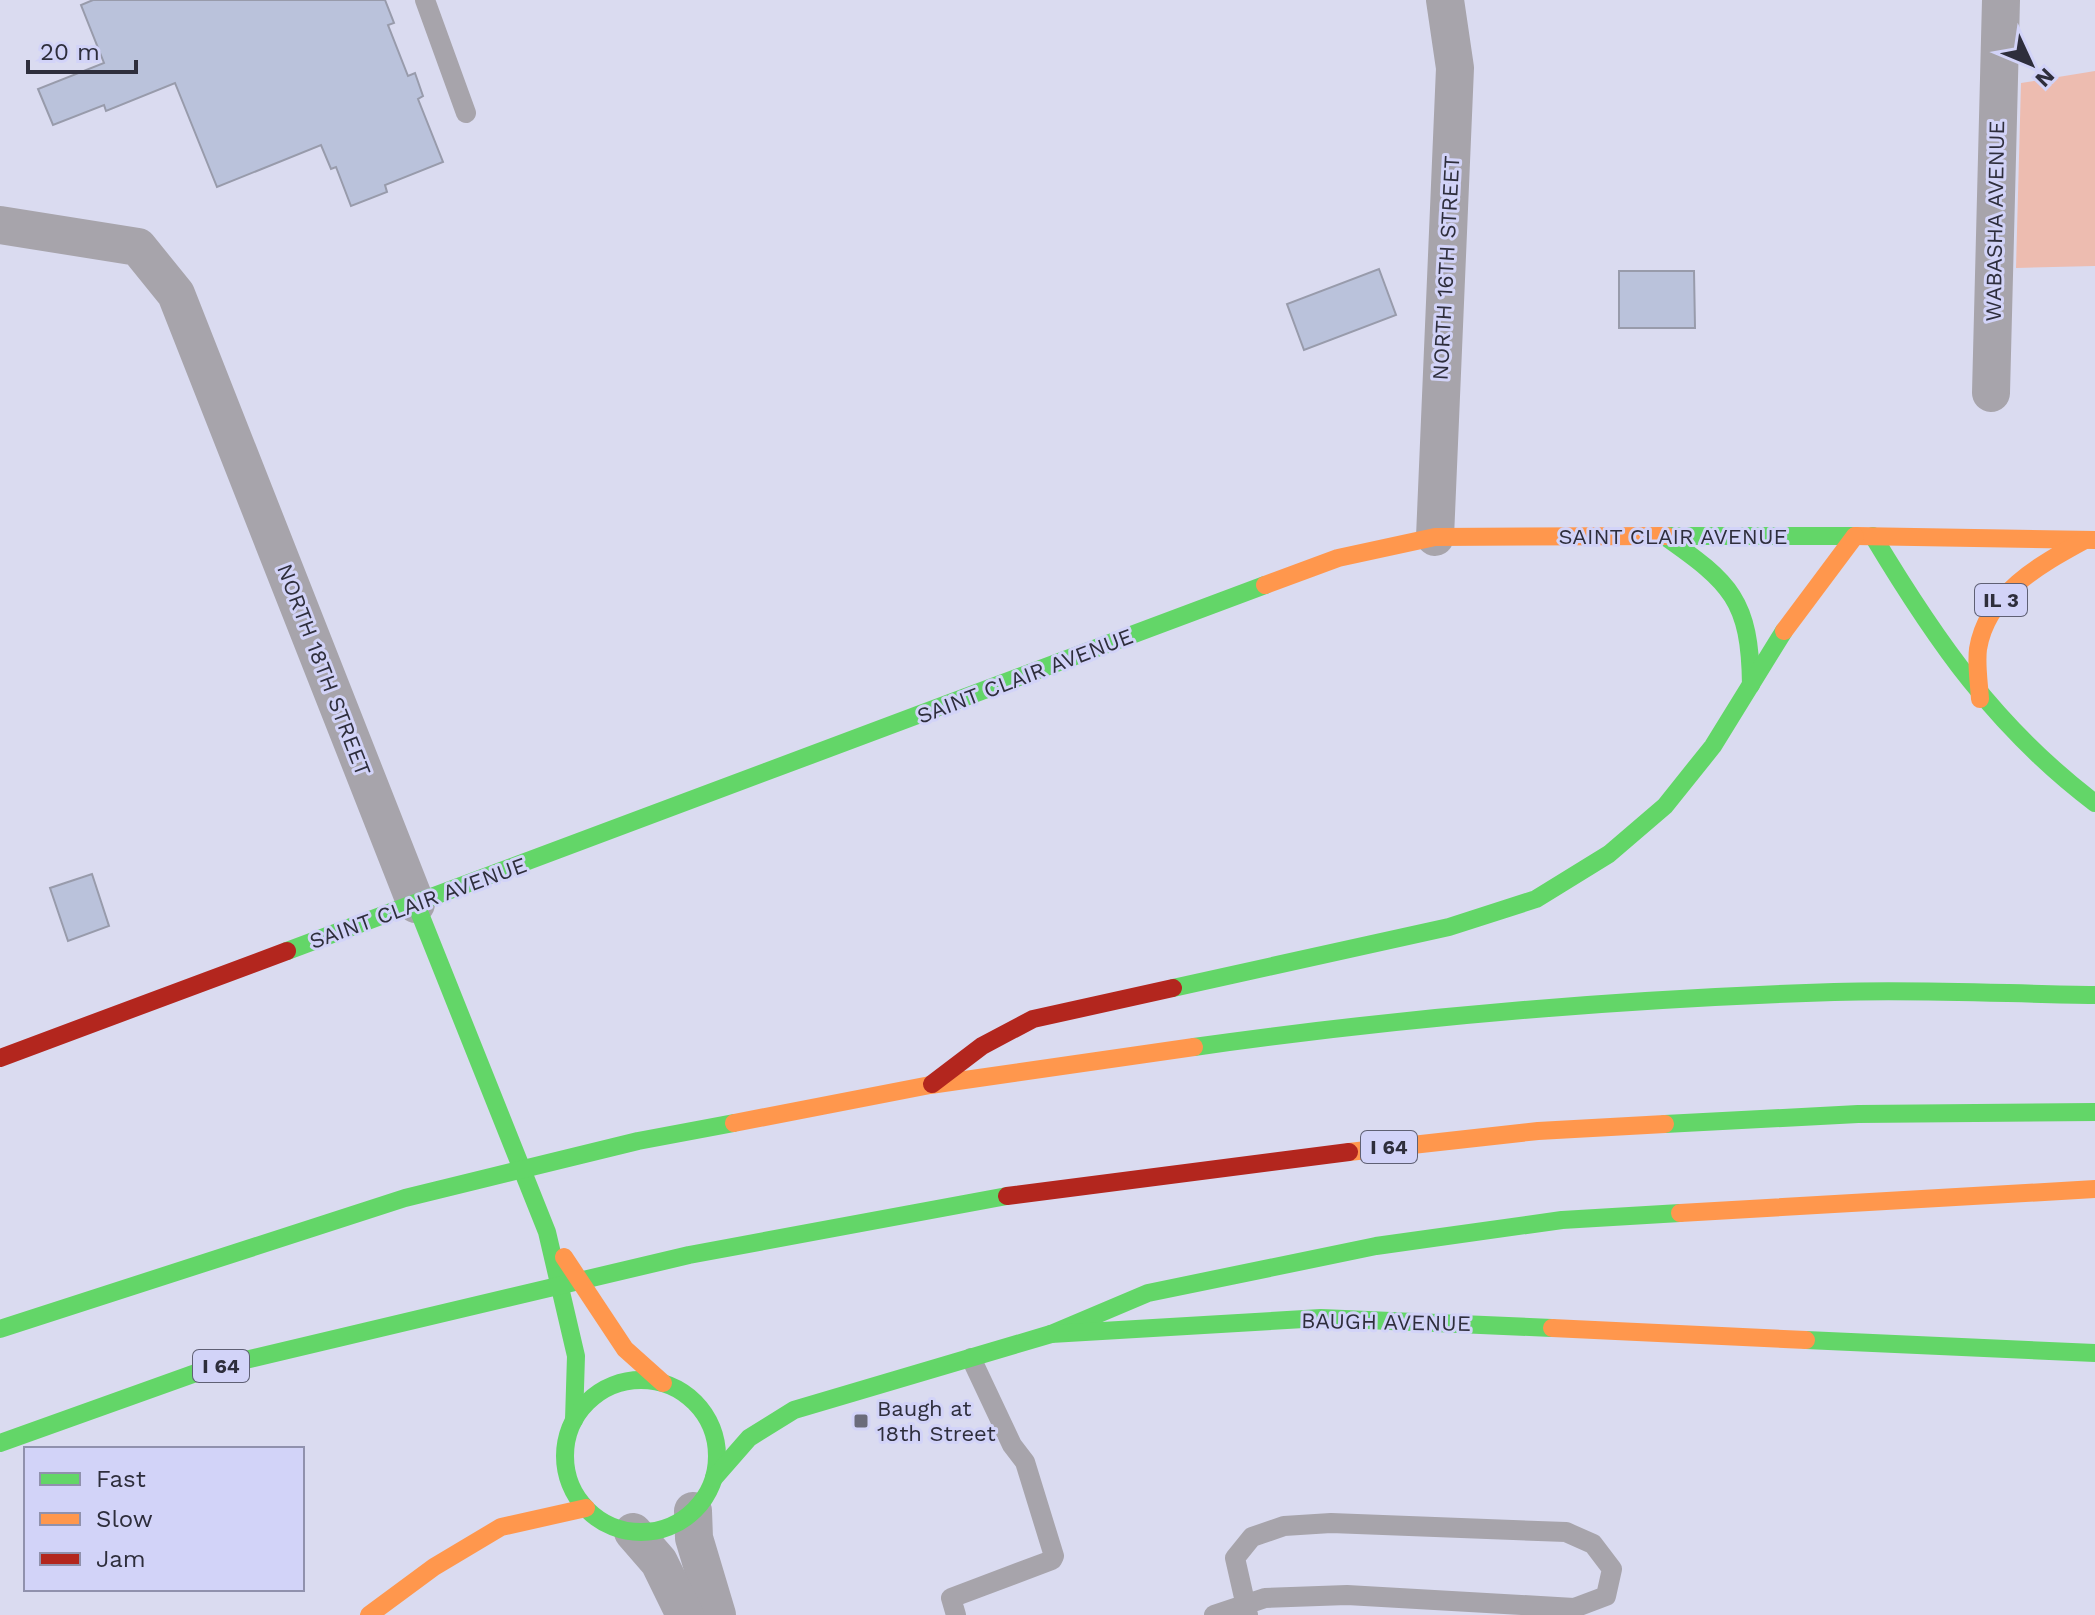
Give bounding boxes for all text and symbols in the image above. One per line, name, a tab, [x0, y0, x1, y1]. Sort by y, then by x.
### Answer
scale bar	[28, 24, 136, 74]
north arrow	[1991, 24, 2071, 104]
text: 20 m	[40, 38, 100, 66]
text: N	[2030, 63, 2060, 92]
street label: WABASHA AVENUE	[1981, 120, 2009, 322]
street label: NORTH 16TH STREET	[1428, 155, 1464, 381]
street label: SAINT CLAIR AVENUE	[1558, 524, 1788, 549]
street label: NORTH 18TH STREET	[272, 560, 376, 780]
road number: IL 3	[1975, 584, 2027, 616]
street label: SAINT CLAIR AVENUE	[914, 623, 1136, 729]
street label: SAINT CLAIR AVENUE	[306, 852, 530, 954]
road number: I 64	[1361, 1131, 1417, 1163]
street label: BAUGH AVENUE	[1301, 1308, 1471, 1336]
road number: I 64	[193, 1350, 249, 1382]
place label: Baugh at 18th Street	[877, 1396, 996, 1446]
marker: Baugh at 18th Street	[852, 1412, 870, 1430]
legend	[24, 1447, 304, 1591]
text: Fast	[96, 1465, 146, 1493]
text: Slow	[96, 1505, 153, 1533]
text: Jam	[96, 1545, 146, 1573]

